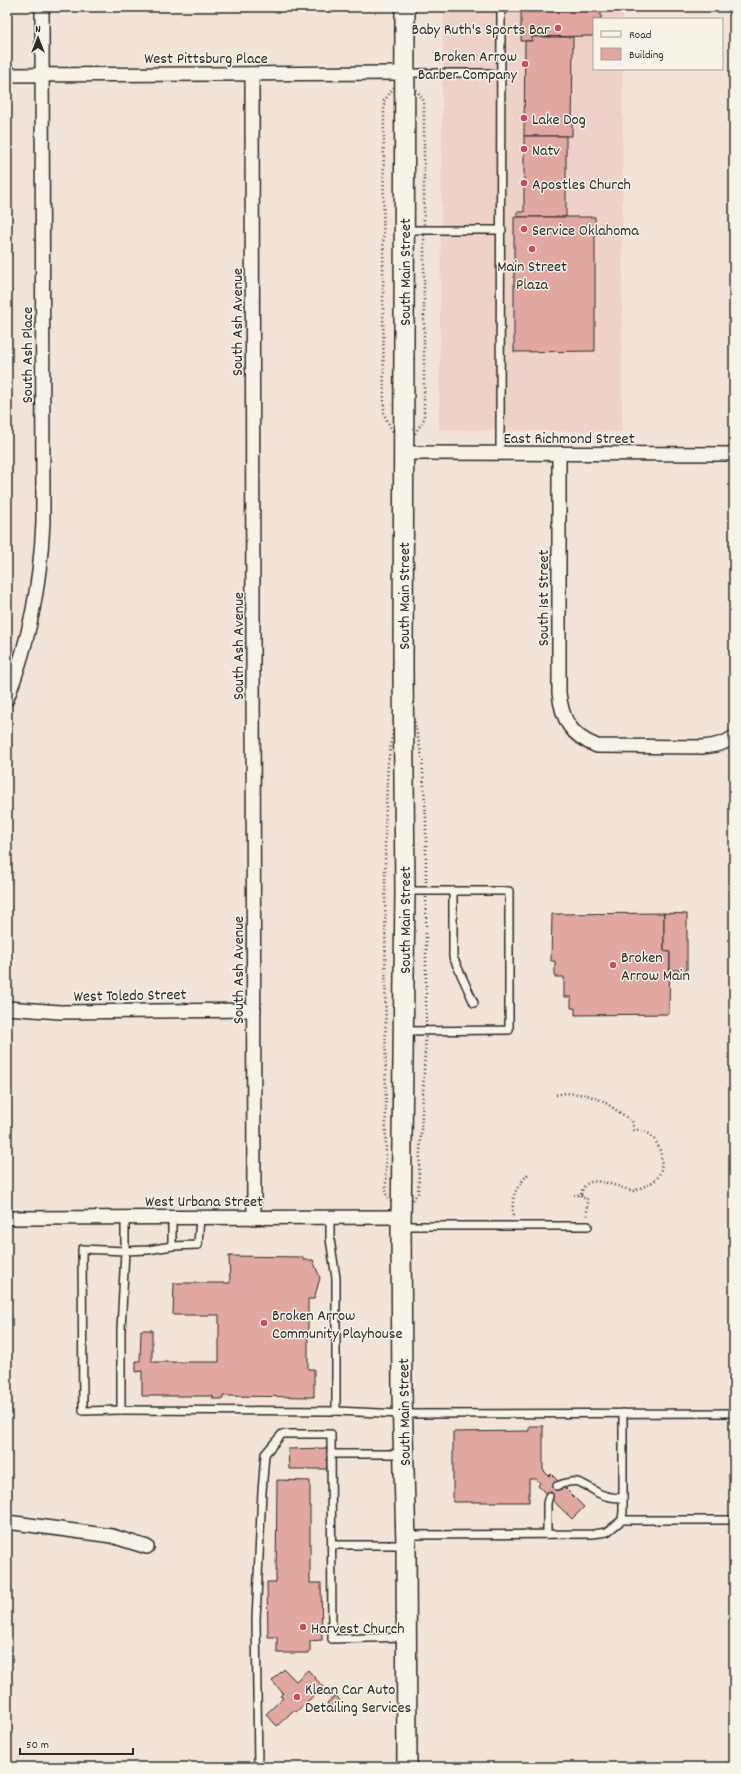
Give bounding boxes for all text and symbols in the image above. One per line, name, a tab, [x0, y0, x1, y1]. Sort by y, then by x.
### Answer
north arrow	[18, 18, 58, 58]
legend	[593, 18, 723, 70]
place label: Baby Ruth's Sports Bar	[412, 19, 550, 42]
text: N	[35, 22, 41, 38]
marker: Baby Ruth's Sports Bar	[553, 23, 563, 33]
text: Road	[629, 27, 651, 44]
place label: Broken Arrow Barber Company	[418, 46, 518, 87]
text: Building	[629, 47, 664, 64]
street label: West Pittsburg Place	[144, 48, 268, 71]
marker: Broken Arrow Barber Company	[520, 59, 530, 69]
place label: Lake Dog	[532, 109, 586, 132]
marker: Lake Dog	[519, 113, 529, 123]
place label: Natv	[532, 140, 560, 163]
marker: Natv	[519, 144, 529, 154]
place label: Apostles Church	[532, 174, 631, 197]
marker: Apostles Church	[519, 178, 529, 188]
street label: South Main Street	[395, 218, 418, 326]
place label: Service Oklahoma	[532, 220, 639, 243]
marker: Service Oklahoma	[519, 224, 529, 234]
marker: Main Street Plaza	[527, 244, 537, 254]
place label: Main Street Plaza	[497, 256, 567, 297]
street label: South Ash Avenue	[227, 268, 250, 376]
street label: South Ash Place	[17, 307, 40, 403]
street label: East Richmond Street	[503, 428, 635, 451]
street label: South Main Street	[394, 542, 417, 650]
street label: South 1st Street	[533, 550, 556, 646]
street label: South Ash Avenue	[228, 592, 251, 700]
street label: South Main Street	[395, 866, 418, 974]
street label: South Ash Avenue	[228, 916, 251, 1024]
place label: Broken Arrow Main	[621, 947, 690, 988]
marker: Broken Arrow Main	[608, 960, 618, 970]
street label: West Toledo Street	[74, 984, 187, 1009]
street label: West Urbana Street	[145, 1191, 263, 1214]
place label: Broken Arrow Community Playhouse	[272, 1305, 402, 1346]
marker: Broken Arrow Community Playhouse	[259, 1318, 269, 1328]
street label: South Main Street	[393, 1358, 418, 1466]
place label: Harvest Church	[311, 1618, 404, 1641]
marker: Harvest Church	[298, 1622, 308, 1632]
place label: Klean Car Auto Detailing Services	[305, 1679, 412, 1720]
marker: Klean Car Auto Detailing Services	[292, 1692, 302, 1702]
scale bar	[20, 1730, 133, 1756]
text: 50 m	[26, 1737, 49, 1754]

